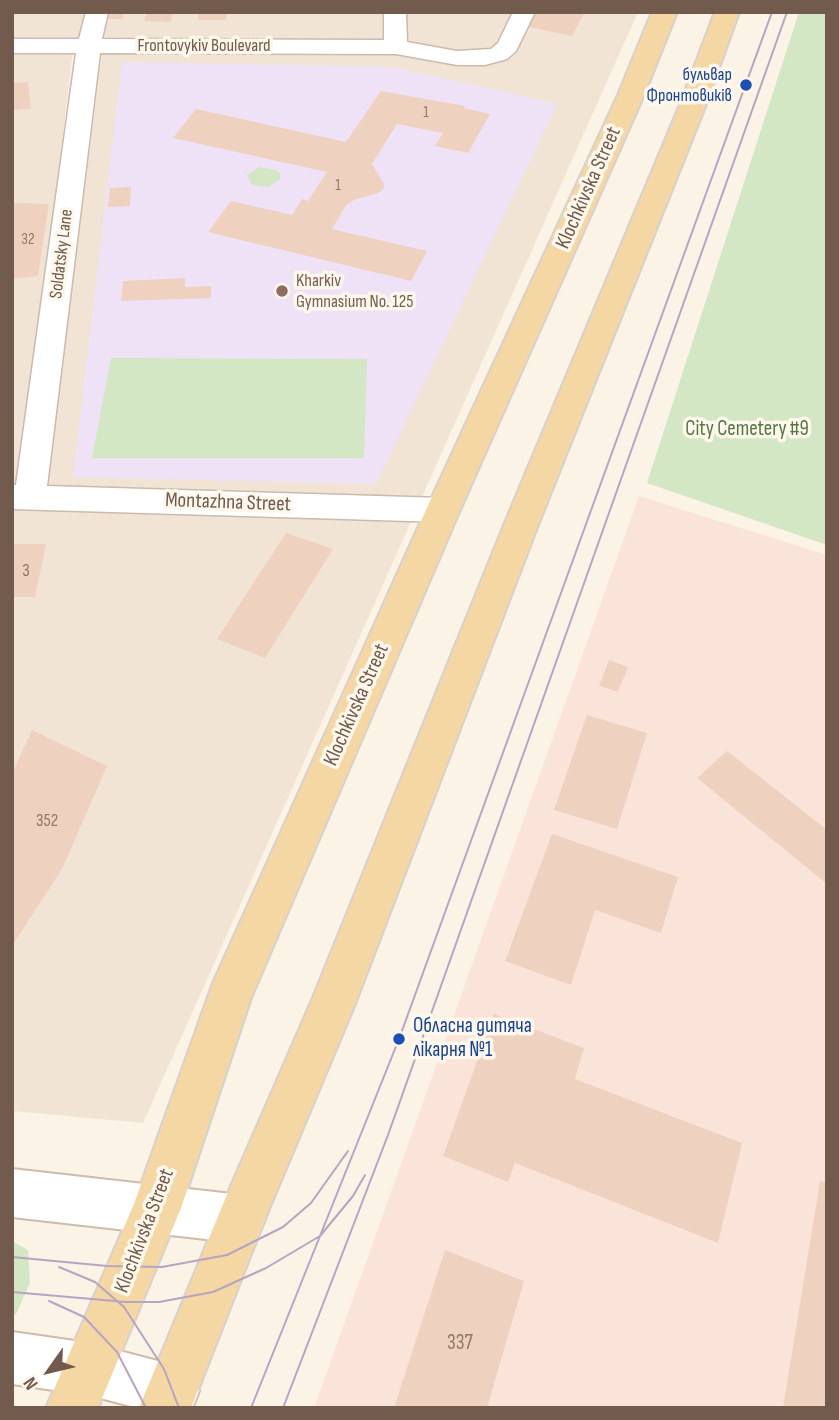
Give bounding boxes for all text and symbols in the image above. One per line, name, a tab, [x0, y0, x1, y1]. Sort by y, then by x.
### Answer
street label: Frontovykiv Boulevard	[137, 35, 271, 57]
place label: бульвар Фронтовиків	[647, 64, 732, 106]
marker: бульвар Фронтовиків	[738, 77, 754, 93]
house number: 1	[423, 103, 429, 123]
street label: Klochkivska Street	[551, 123, 627, 253]
house number: 1	[335, 176, 341, 196]
street label: Soldatsky Lane	[46, 208, 78, 300]
house number: 32	[21, 230, 35, 250]
place label: Kharkiv Gymnasium No. 125	[296, 270, 414, 312]
marker: Kharkiv Gymnasium No. 125	[274, 283, 290, 299]
park label: City Cemetery #9	[685, 417, 809, 443]
street label: Montazhna Street	[165, 488, 291, 518]
house number: 3	[22, 560, 30, 582]
street label: Klochkivska Street	[319, 640, 395, 770]
house number: 352	[36, 810, 58, 832]
place label: Обласна дитяча лікарня №1	[413, 1014, 532, 1064]
marker: Обласна дитяча лікарня №1	[391, 1031, 407, 1047]
street label: Klochkivska Street	[110, 1165, 180, 1297]
house number: 337	[447, 1331, 473, 1357]
north arrow	[14, 1336, 84, 1406]
text: N	[19, 1372, 44, 1394]

